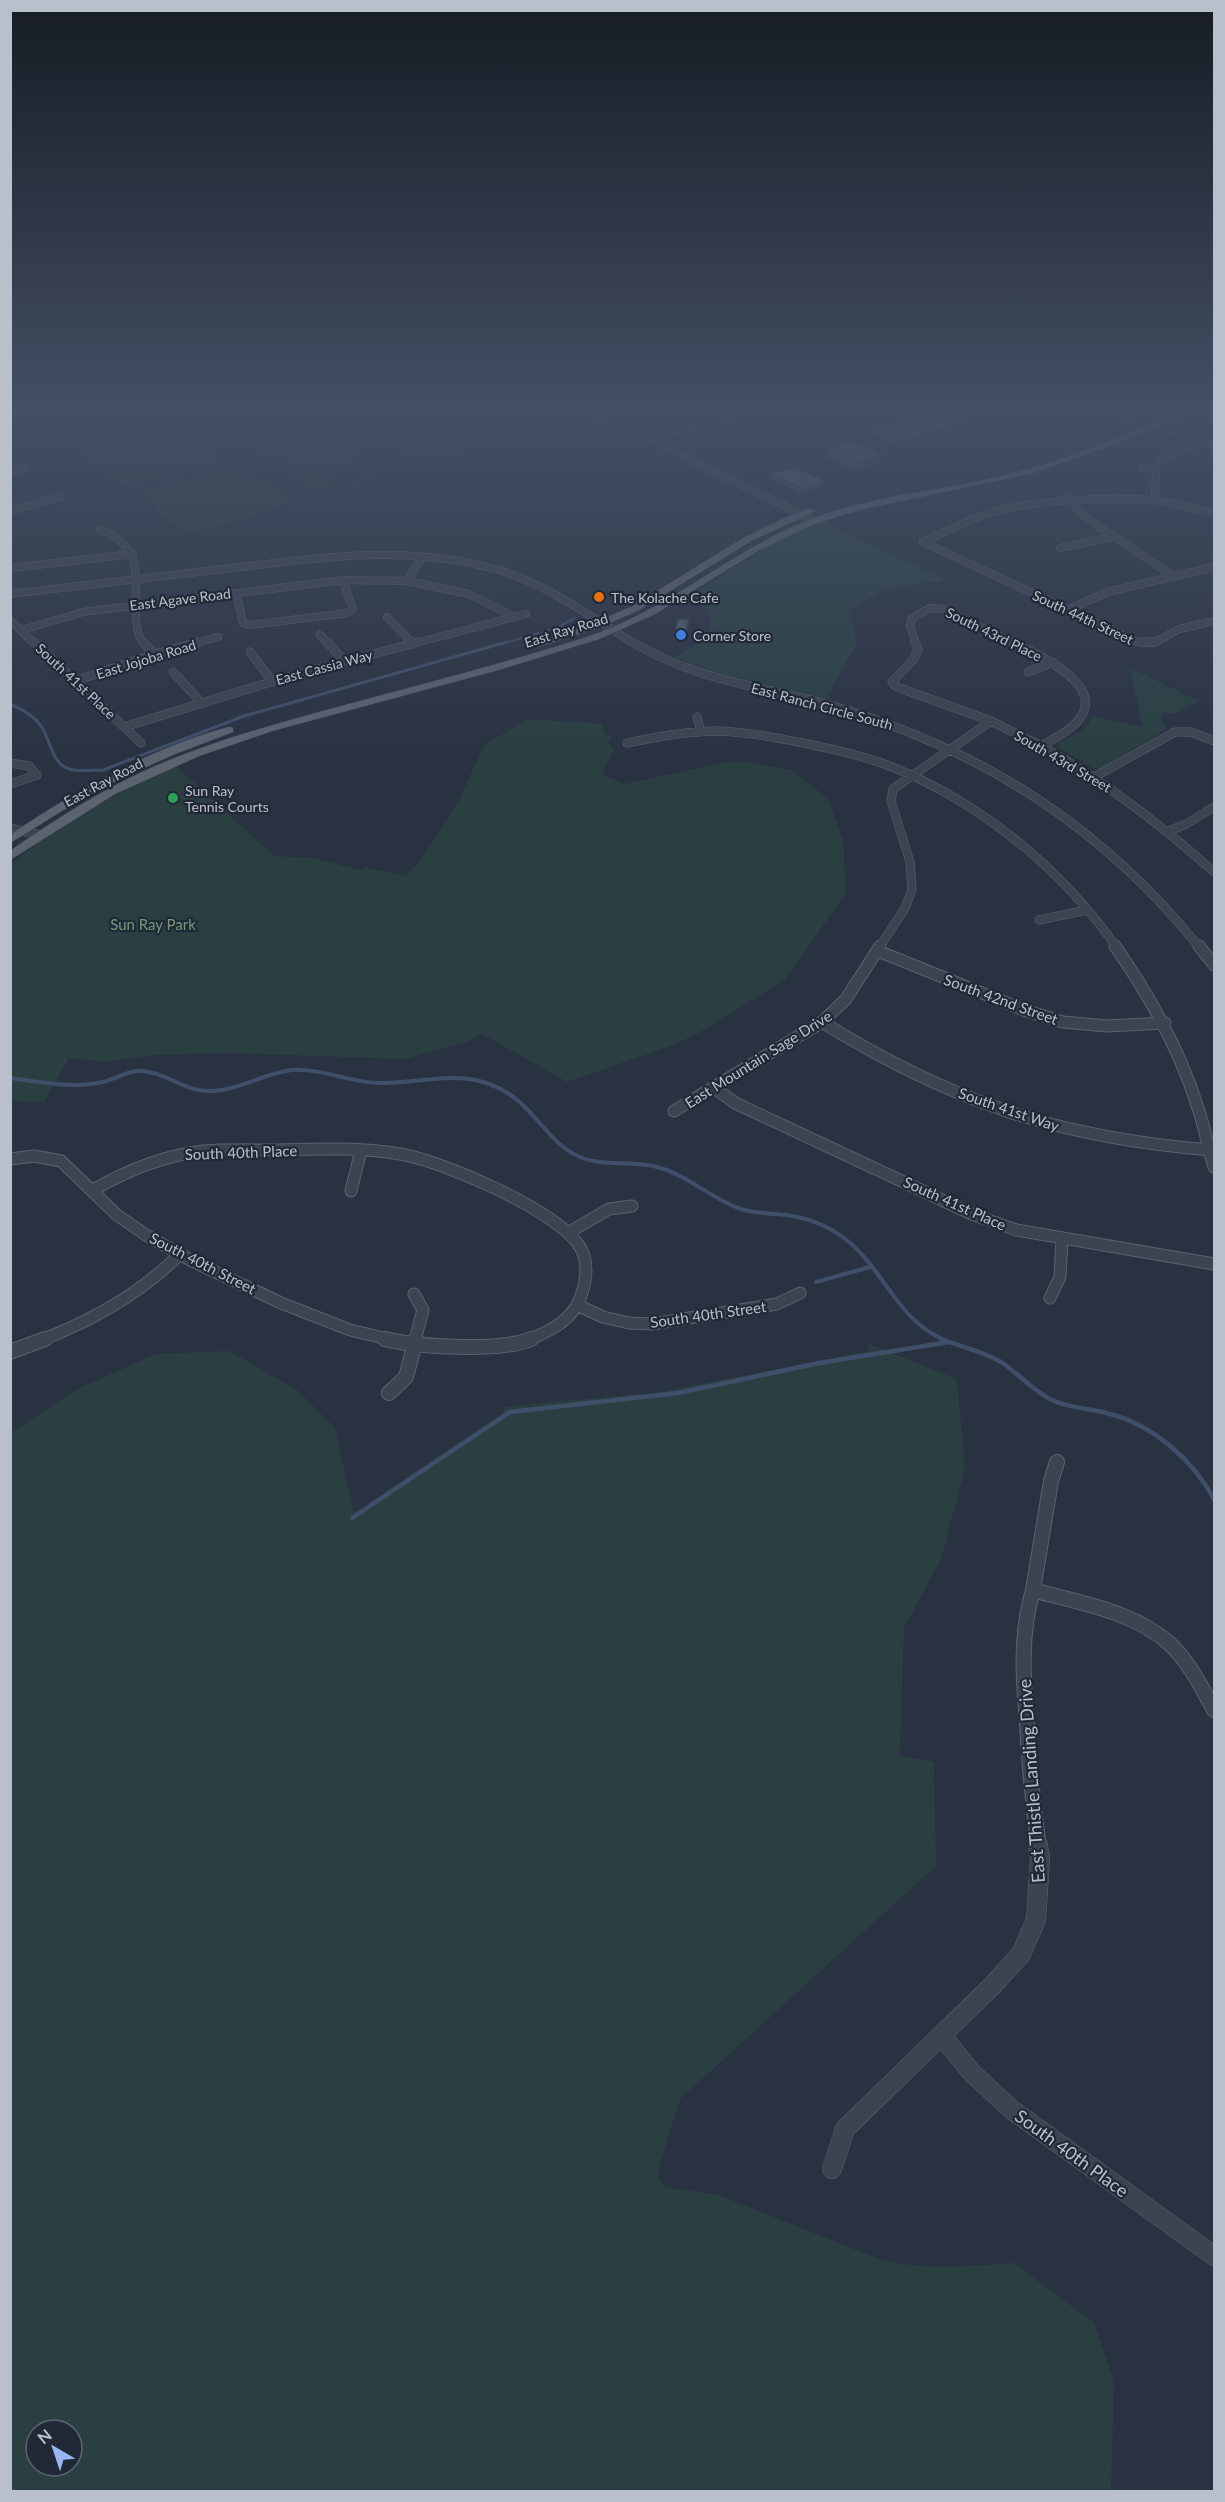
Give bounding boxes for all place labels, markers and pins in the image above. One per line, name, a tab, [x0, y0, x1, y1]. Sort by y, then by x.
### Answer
place label: The Kolache Cafe	[611, 589, 719, 606]
marker: The Kolache Cafe	[592, 590, 606, 604]
place label: Corner Store	[693, 627, 771, 644]
marker: Corner Store	[674, 628, 688, 642]
place label: Sun Ray Tennis Courts	[185, 782, 269, 815]
marker: Sun Ray Tennis Courts	[166, 791, 180, 805]

